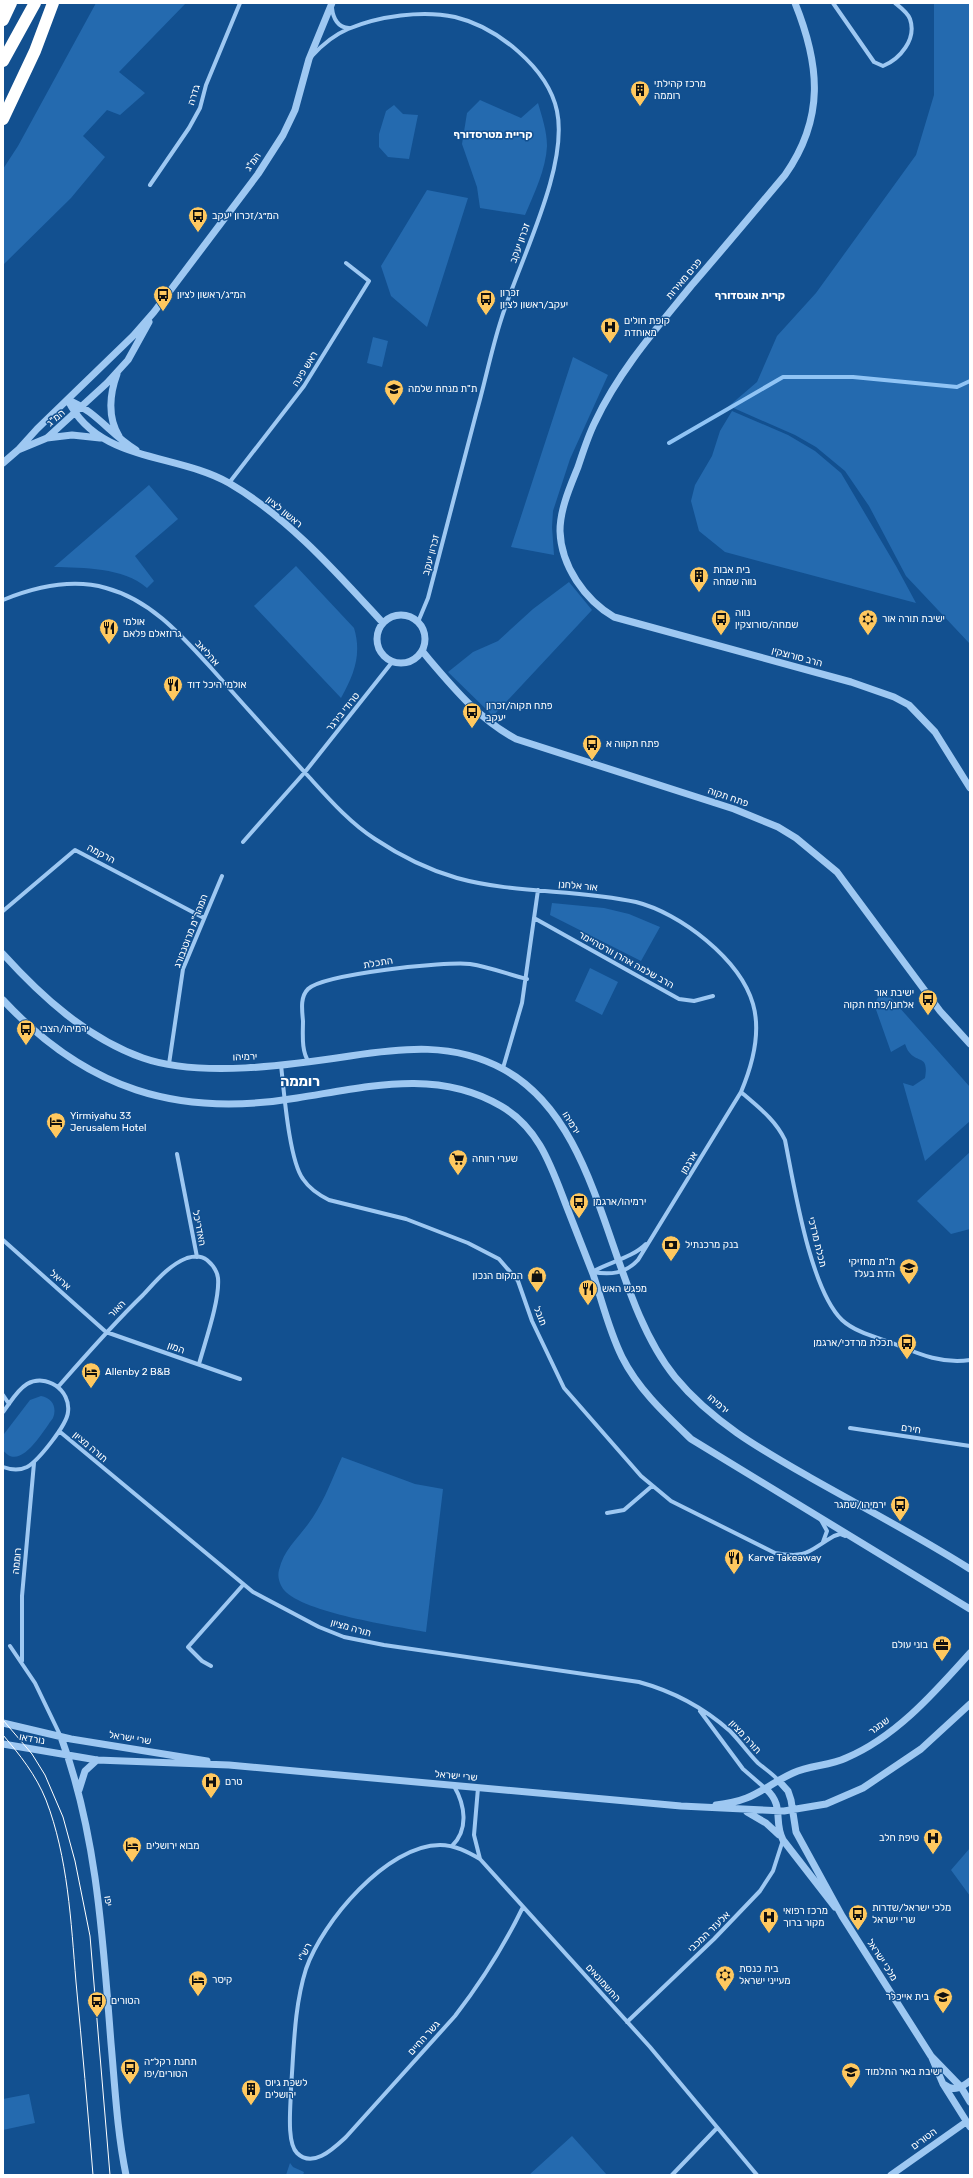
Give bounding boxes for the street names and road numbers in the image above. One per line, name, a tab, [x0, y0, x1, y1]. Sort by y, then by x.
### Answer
street label: גדרה	[185, 83, 203, 107]
street label: המ"ג	[242, 150, 264, 174]
street label: זכרון יעקב	[507, 221, 533, 265]
street label: פנים מאירות	[663, 256, 705, 302]
street label: ראש פינה	[290, 349, 320, 389]
street label: המ"ג	[44, 407, 68, 429]
street label: ראשון לציון	[263, 494, 305, 530]
street label: זכרון יעקב	[420, 533, 442, 577]
street label: אהליאב	[192, 637, 222, 669]
street label: הרב סורוצקין	[770, 644, 824, 670]
street label: טרודי בירגר	[324, 690, 362, 734]
street label: פתח תקוה	[706, 784, 750, 810]
street label: הרקמה	[85, 842, 117, 866]
street label: אור אלחנן	[558, 878, 598, 894]
street label: המהר"מ מרוטנבורג	[171, 892, 211, 970]
street label: הרב שלמה אהרן וורטהיימר	[576, 929, 676, 991]
street label: התכלת	[362, 954, 394, 972]
street label: ירמיהו	[232, 1051, 258, 1063]
street label: ירמיהו	[559, 1109, 583, 1137]
street label: ארגמן	[678, 1150, 700, 1176]
street label: האדריכל	[190, 1209, 208, 1247]
street label: תכלת מרדכי	[805, 1216, 829, 1268]
street label: אריאל	[47, 1267, 73, 1293]
street label: האור	[106, 1298, 128, 1320]
street label: תובל	[531, 1305, 549, 1327]
street label: המון	[166, 1340, 186, 1356]
street label: ירמיהו	[705, 1391, 731, 1417]
street label: חירם	[900, 1422, 922, 1436]
street label: תורה מציון	[70, 1429, 110, 1465]
street label: רוממה	[10, 1547, 24, 1575]
street label: תורה מציון	[329, 1616, 373, 1640]
street label: שמגר	[866, 1714, 892, 1738]
street label: תורה מציון	[726, 1718, 764, 1756]
street label: שרי ישראל	[108, 1729, 152, 1747]
street label: נורדאו	[18, 1731, 46, 1747]
street label: שרי ישראל	[434, 1768, 478, 1784]
street label: יפו	[101, 1895, 115, 1907]
street label: אלעזר המכבי	[685, 1909, 733, 1955]
street label: מלכי ישראל	[864, 1937, 900, 1983]
street label: רש"י	[296, 1941, 314, 1963]
street label: החשמונאים	[583, 1962, 623, 2004]
street label: גשר החיים	[405, 2018, 443, 2058]
street label: הטורים	[909, 2126, 939, 2152]

